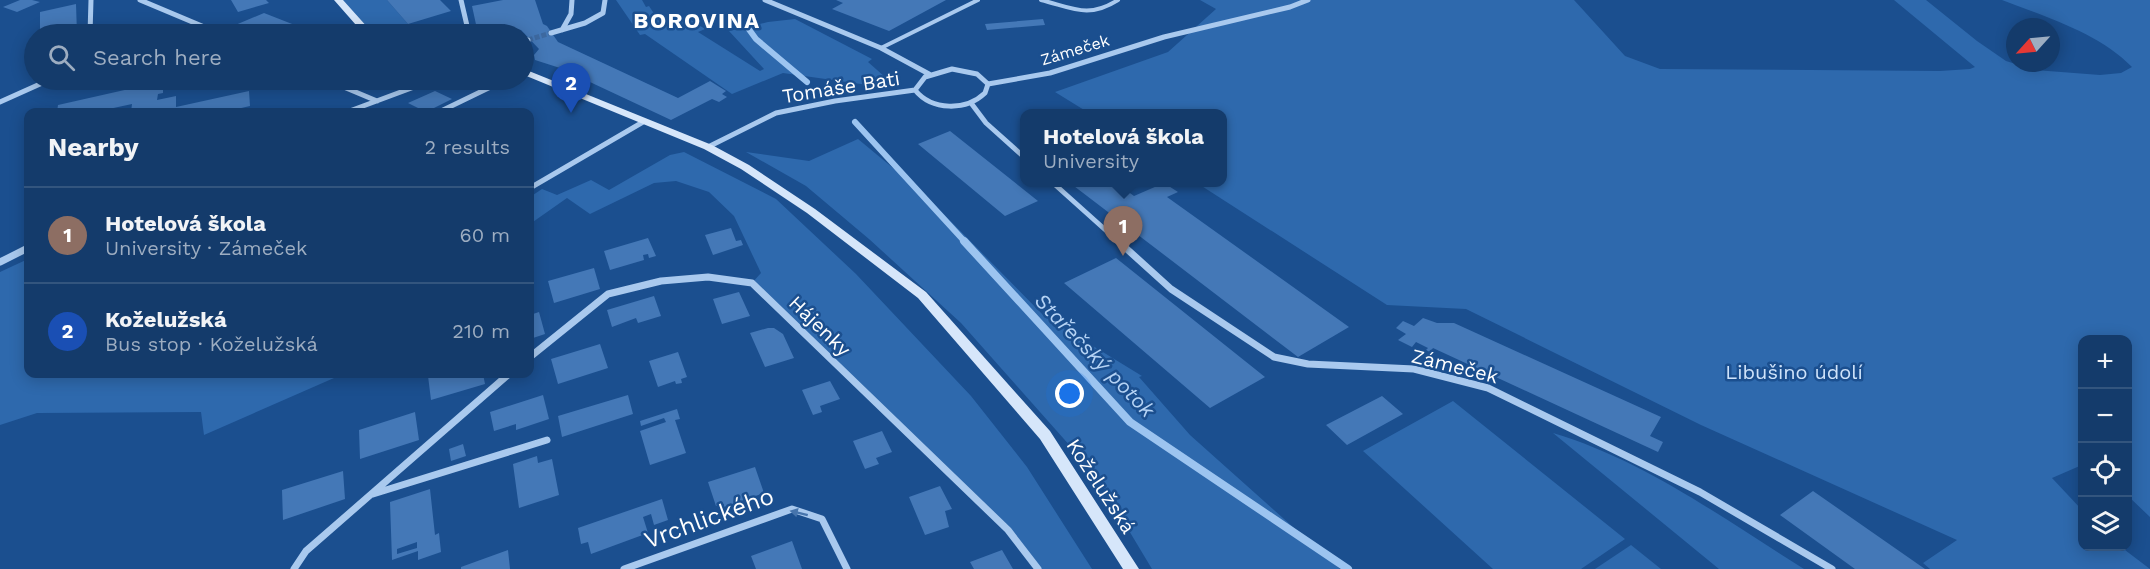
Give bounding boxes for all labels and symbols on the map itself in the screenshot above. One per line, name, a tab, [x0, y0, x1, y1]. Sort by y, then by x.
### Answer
district label: BOROVINA	[633, 8, 761, 33]
north arrow	[2006, 18, 2060, 72]
street label: Zámeček	[1038, 31, 1112, 69]
pin: 2	[552, 63, 590, 113]
street label: Tomáše Bati	[780, 66, 902, 108]
pin: 1	[1104, 206, 1142, 256]
water label: Stařečský potok	[1030, 288, 1161, 423]
street label: Hájenky	[784, 291, 856, 362]
street label: Zámeček	[1409, 344, 1501, 388]
park label: Libušino údolí	[1725, 360, 1863, 384]
your location	[1055, 379, 1084, 408]
street label: Koželužská	[1061, 434, 1141, 538]
street label: Vrchlického	[640, 482, 778, 554]
one-way arrow	[790, 507, 808, 517]

